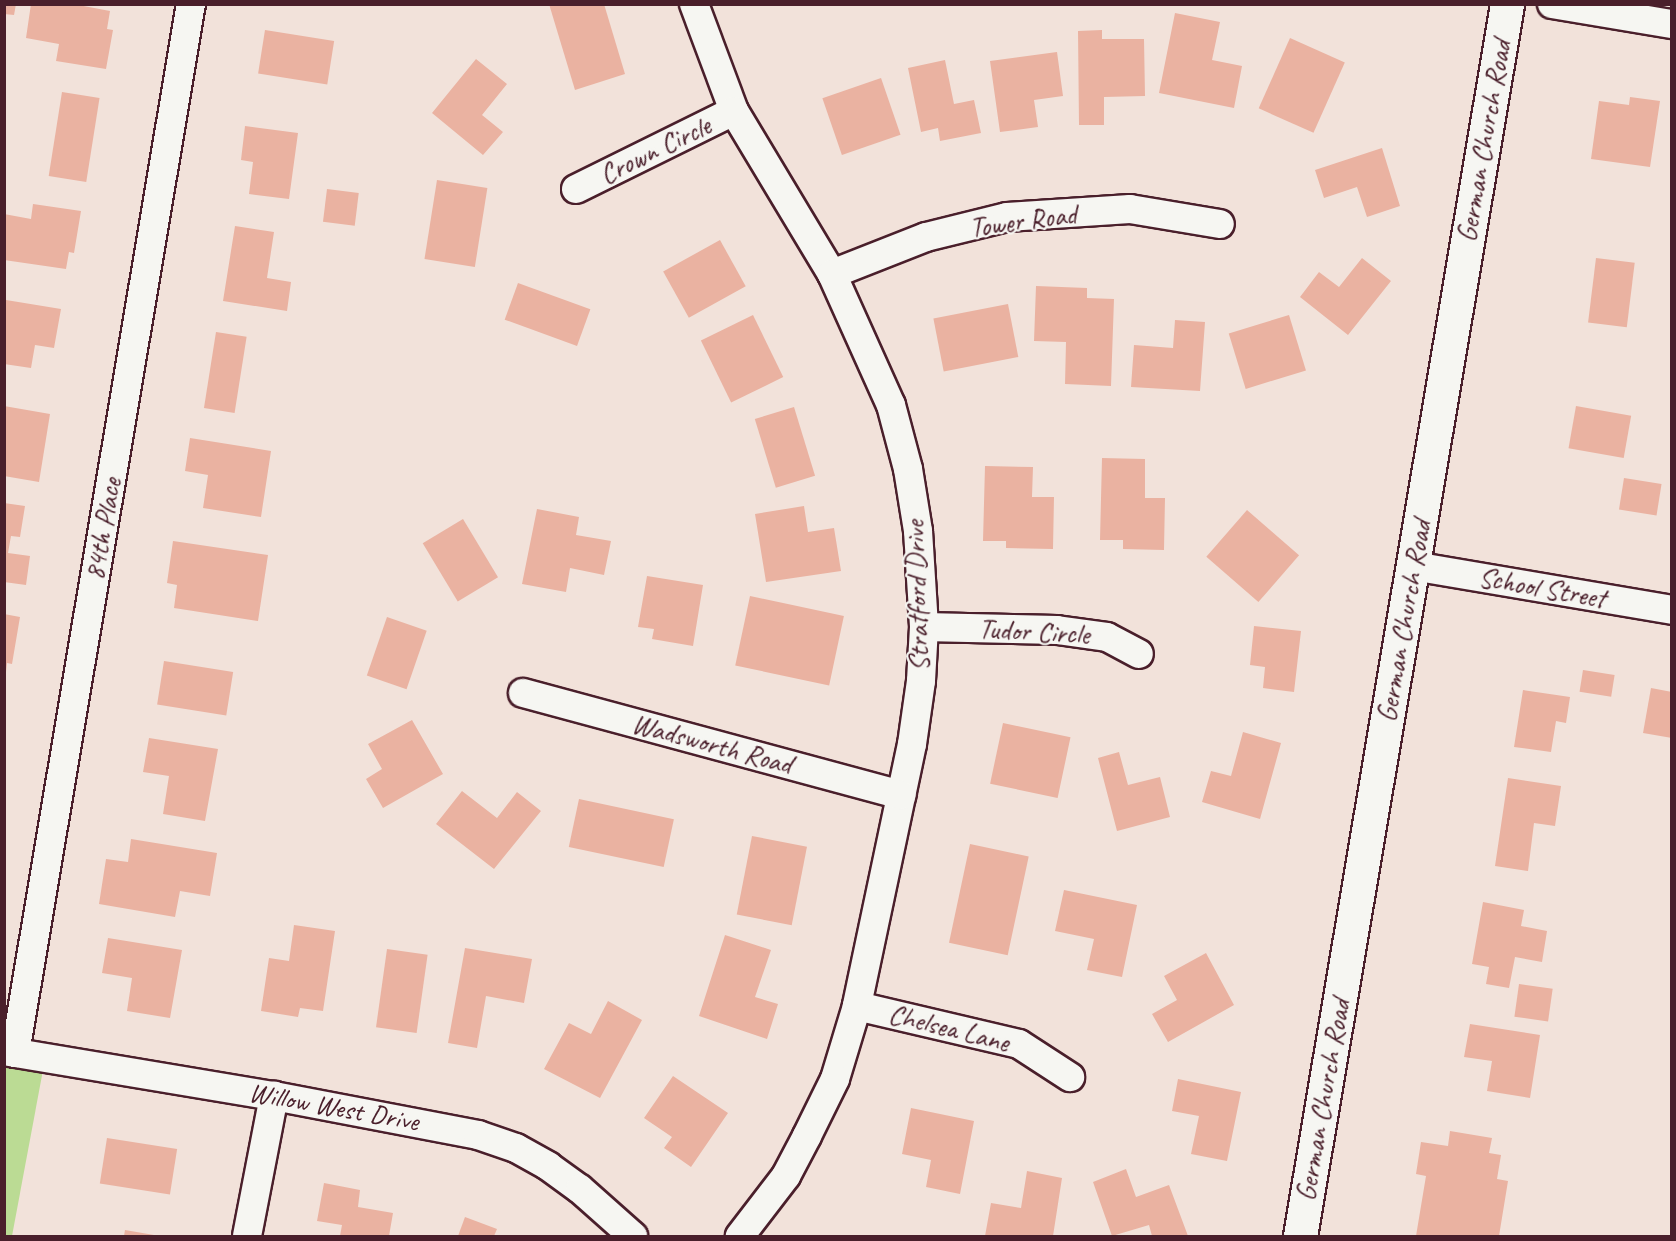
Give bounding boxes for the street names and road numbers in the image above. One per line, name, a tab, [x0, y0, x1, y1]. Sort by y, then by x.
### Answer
street label: German Church Road	[1450, 37, 1518, 245]
street label: Crown Circle	[594, 109, 716, 191]
street label: Tower Road	[968, 197, 1078, 245]
street label: 84th Place	[78, 475, 128, 583]
street label: German Church Road	[1370, 517, 1438, 725]
street label: Stratford Drive	[898, 520, 936, 672]
street label: School Street	[1476, 560, 1608, 616]
street label: Tudor Circle	[978, 612, 1090, 652]
street label: Wadsworth Road	[629, 707, 795, 781]
street label: German Church Road	[1289, 996, 1357, 1204]
street label: Chelsea Lane	[885, 997, 1013, 1059]
street label: Willow West Drive	[246, 1075, 422, 1139]

